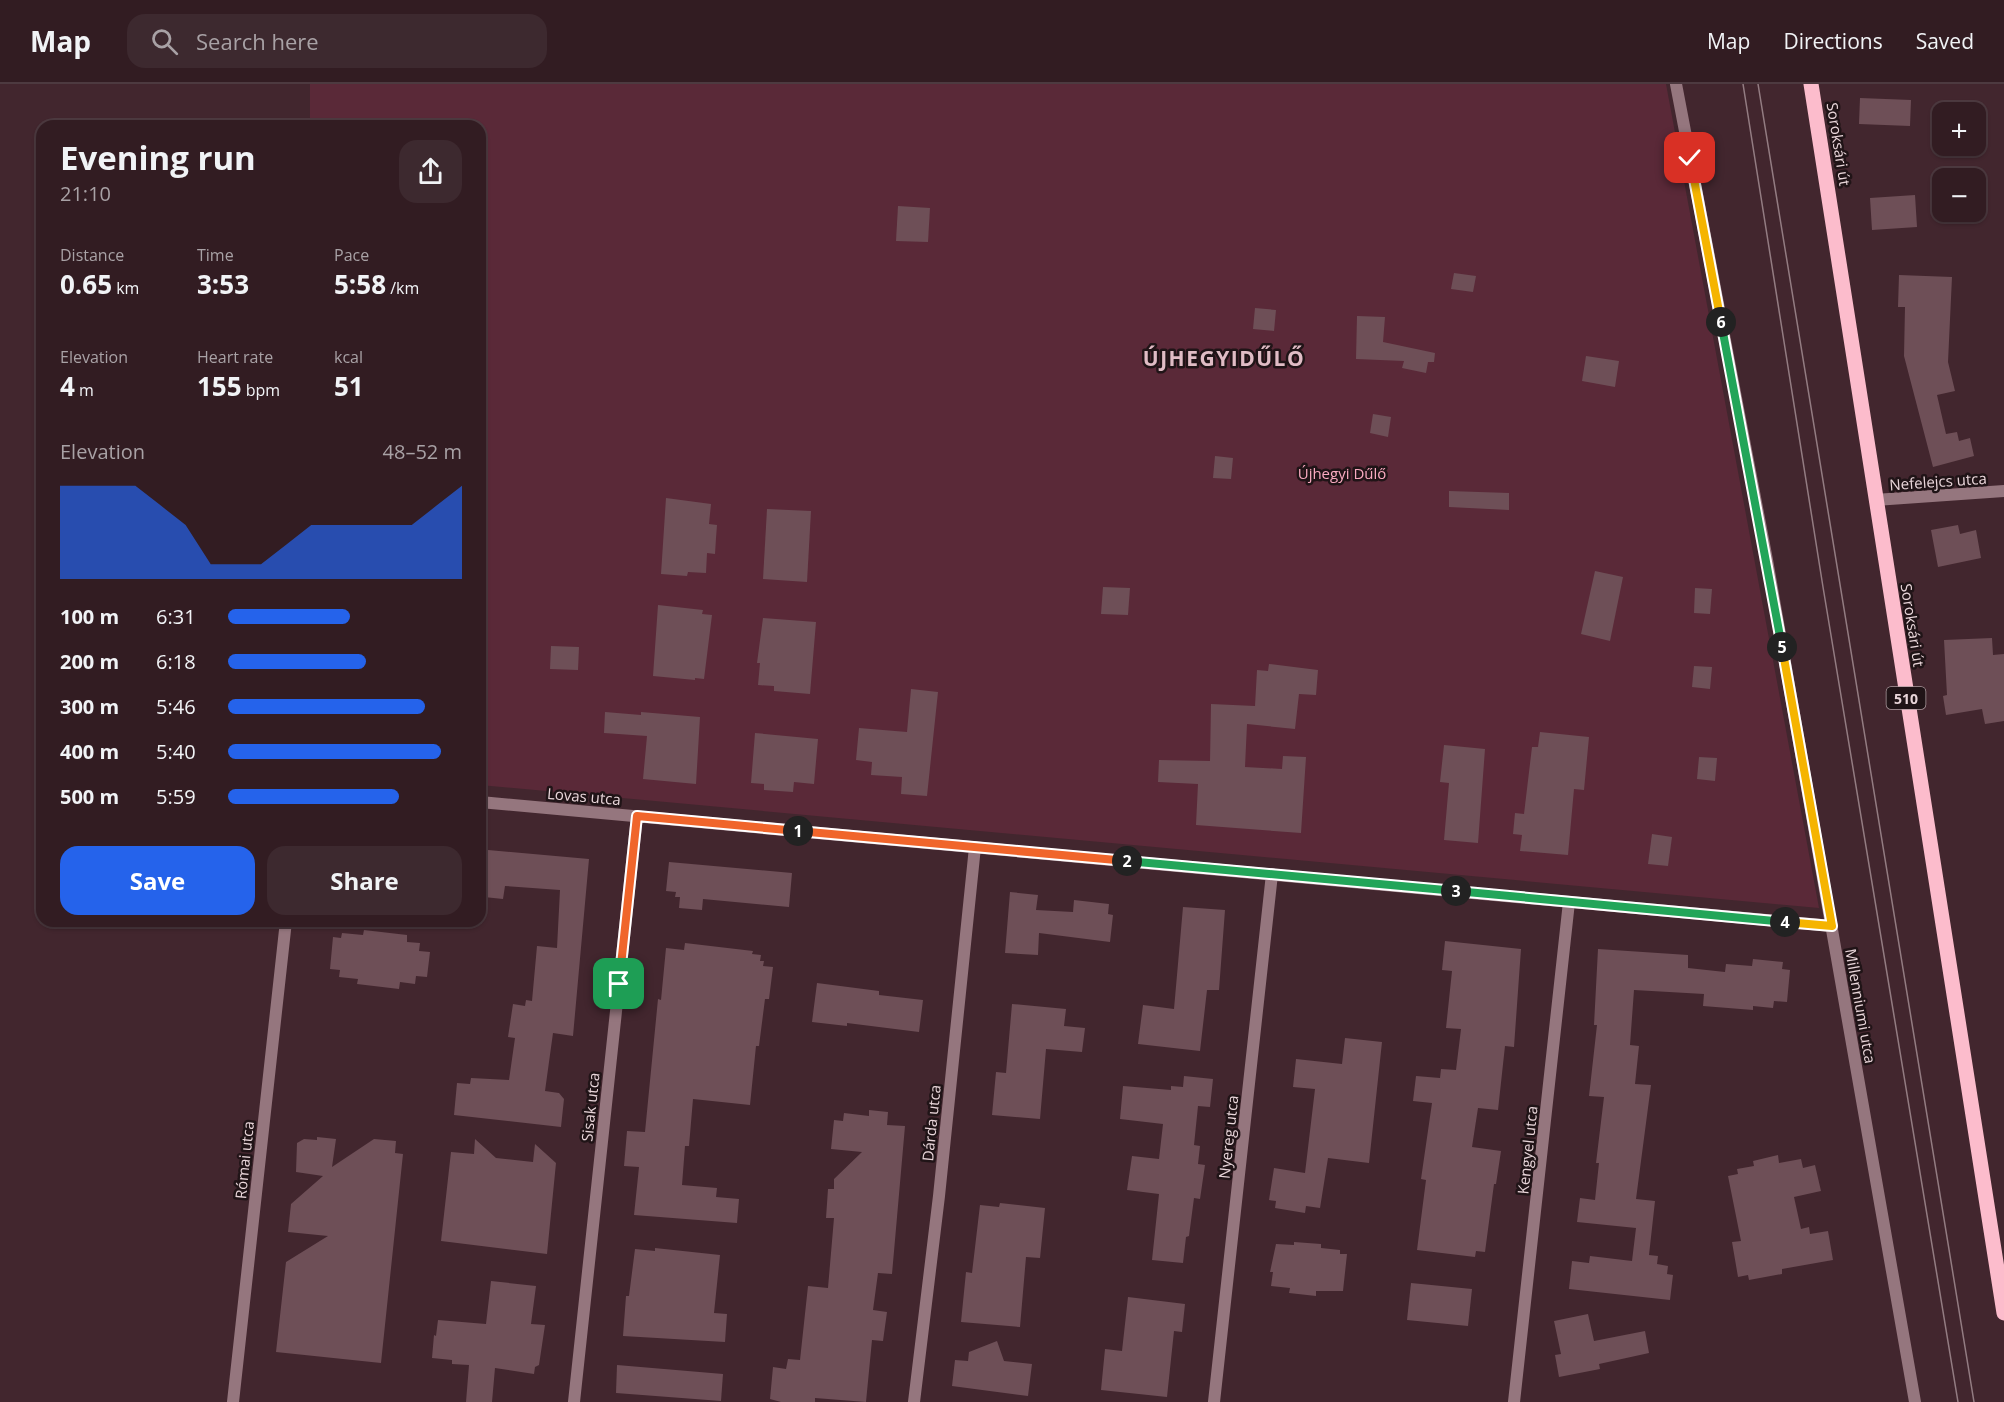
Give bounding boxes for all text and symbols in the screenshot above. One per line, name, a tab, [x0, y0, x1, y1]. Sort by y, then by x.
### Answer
search box	[127, 14, 547, 68]
text: Map	[30, 22, 91, 60]
icon: search	[148, 25, 181, 58]
text: Search here	[196, 26, 319, 56]
text: Map	[1707, 27, 1750, 55]
text: Directions	[1783, 27, 1883, 55]
text: Saved	[1916, 27, 1974, 55]
street label: Soroksári út	[1823, 101, 1855, 187]
map controls	[1932, 102, 1986, 222]
button: +	[1932, 102, 1986, 156]
pin	[1664, 132, 1715, 183]
text: Evening run	[60, 135, 256, 180]
button: share	[399, 140, 462, 203]
icon: check	[1673, 141, 1706, 174]
button: −	[1932, 168, 1986, 222]
text: 21:10	[60, 180, 111, 207]
text: Distance	[60, 244, 124, 266]
text: Time	[197, 244, 234, 266]
text: Pace	[334, 244, 369, 266]
text: 0.65	[60, 266, 112, 302]
text: 3:53	[197, 266, 249, 302]
text: 5:58	[334, 266, 386, 302]
text: km	[112, 277, 139, 299]
text: /km	[386, 277, 419, 299]
pin: 6	[1706, 307, 1736, 337]
text: 6	[1716, 311, 1726, 333]
district label: ÚJHEGYIDŰLŐ	[1143, 344, 1305, 372]
text: Elevation	[60, 346, 128, 368]
text: Heart rate	[197, 346, 273, 368]
text: kcal	[334, 346, 363, 368]
text: 4	[60, 368, 75, 404]
text: 155	[197, 368, 242, 404]
text: 51	[334, 368, 364, 404]
text: m	[75, 379, 94, 401]
text: bpm	[242, 379, 280, 401]
text: Elevation	[60, 438, 145, 465]
text: 48–52 m	[383, 438, 462, 465]
park label: Újhegyi Dűlő	[1298, 463, 1386, 483]
street label: Nefelejcs utca	[1889, 468, 1987, 494]
street label: Soroksári út	[1897, 582, 1929, 668]
text: 100 m	[60, 603, 119, 630]
text: 6:31	[156, 603, 196, 630]
pin: 5	[1767, 632, 1797, 662]
text: 5	[1777, 636, 1787, 658]
text: 200 m	[60, 648, 119, 675]
text: 6:18	[156, 648, 196, 675]
road number: 510	[1886, 687, 1926, 709]
text: 300 m	[60, 693, 119, 720]
text: 5:46	[156, 693, 196, 720]
text: 400 m	[60, 738, 119, 765]
text: 5:40	[156, 738, 196, 765]
text: 500 m	[60, 783, 119, 810]
text: 5:59	[156, 783, 196, 810]
street label: Lovas utca	[546, 783, 622, 809]
pin: 1	[783, 816, 813, 846]
text: 1	[793, 820, 803, 842]
button: Save	[60, 846, 255, 915]
button: Share	[267, 846, 462, 915]
pin: 2	[1112, 846, 1142, 876]
text: 2	[1122, 850, 1132, 872]
pin: 3	[1441, 876, 1471, 906]
text: 3	[1451, 880, 1461, 902]
pin: 4	[1770, 907, 1800, 937]
text: 4	[1780, 911, 1790, 933]
street label: Millenniumi utca	[1841, 947, 1881, 1065]
pin	[593, 958, 644, 1009]
icon: arrive	[602, 967, 635, 1000]
street label: Sisak utca	[576, 1071, 604, 1143]
street label: Dárda utca	[917, 1084, 945, 1162]
street label: Nyereg utca	[1214, 1094, 1242, 1180]
street label: Kengyel utca	[1512, 1105, 1542, 1195]
street label: Római utca	[230, 1120, 258, 1200]

